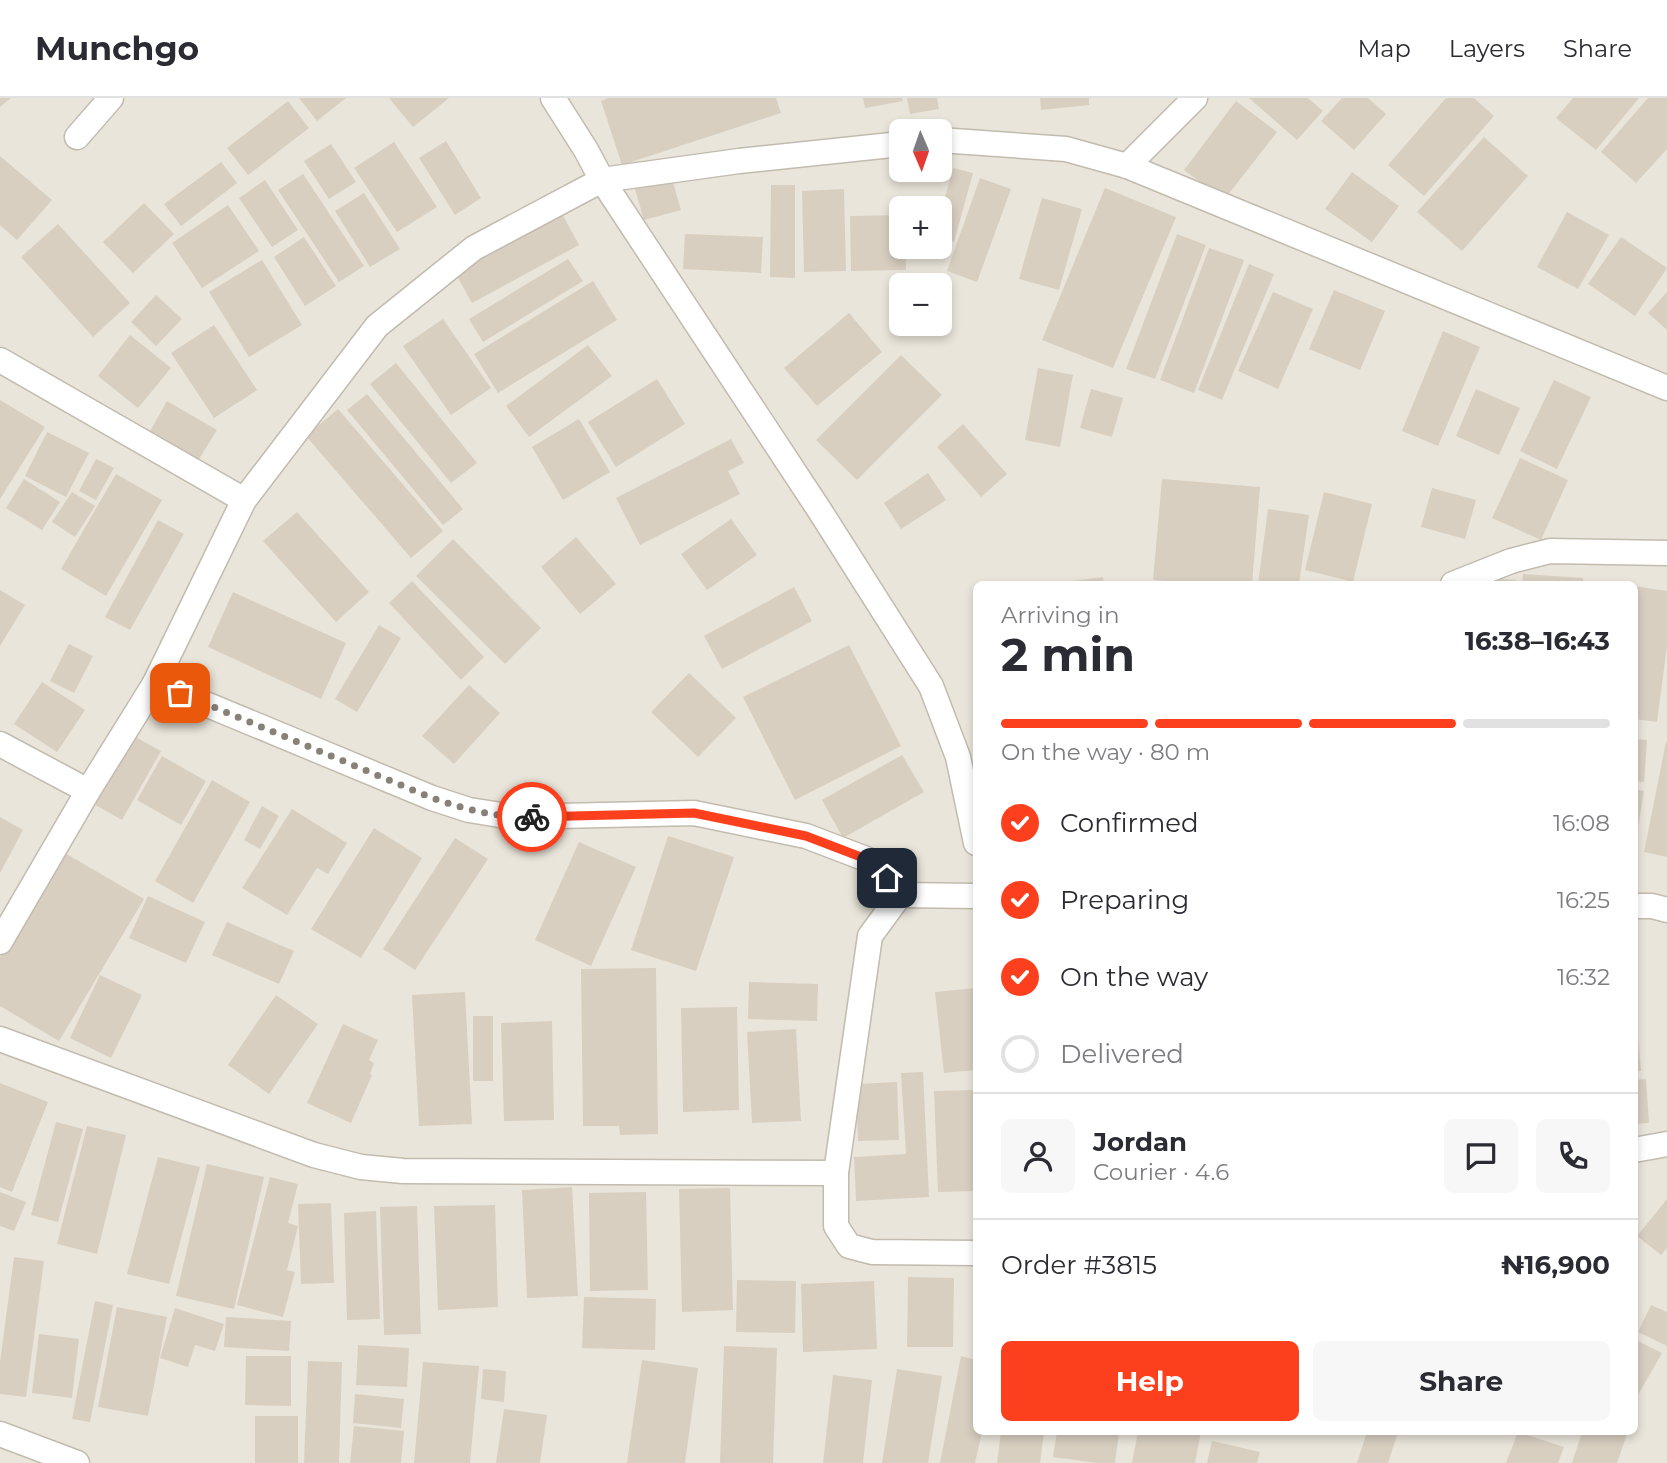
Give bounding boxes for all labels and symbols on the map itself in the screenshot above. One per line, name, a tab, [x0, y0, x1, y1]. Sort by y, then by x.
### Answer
north arrow	[889, 119, 952, 182]
pin	[150, 663, 210, 723]
courier	[497, 782, 567, 852]
pin	[857, 848, 917, 908]

